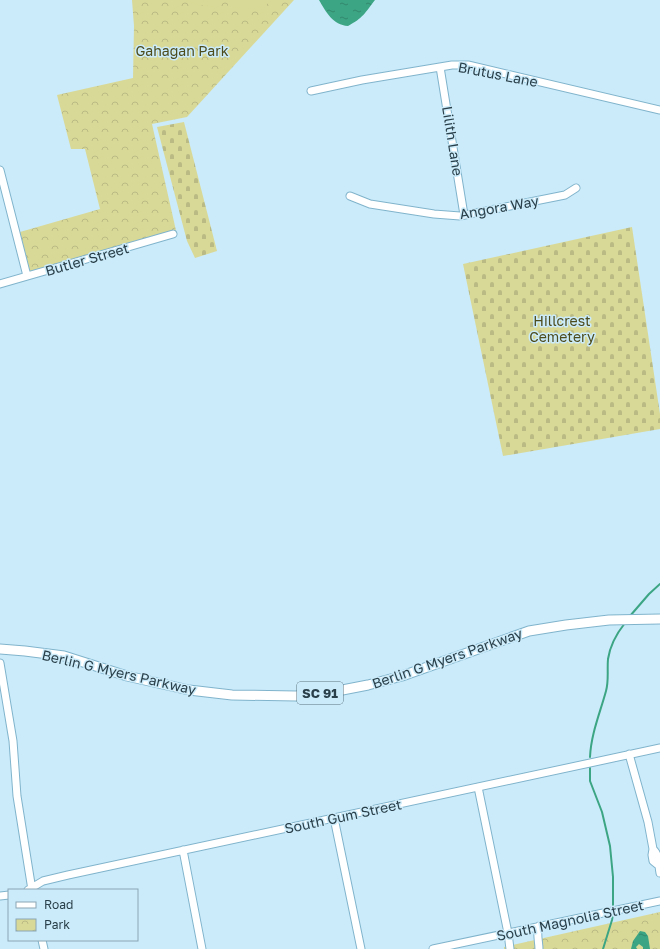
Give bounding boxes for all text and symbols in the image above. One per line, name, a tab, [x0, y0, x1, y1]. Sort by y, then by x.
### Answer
park label: Gahagan Park	[135, 42, 229, 59]
street label: Brutus Lane	[457, 58, 539, 90]
street label: Lilith Lane	[439, 105, 467, 177]
street label: Angora Way	[458, 192, 540, 222]
street label: Butler Street	[43, 239, 131, 279]
park label: Hillcrest Cemetery	[529, 312, 595, 345]
street label: Berlin G Myers Parkway	[370, 624, 524, 692]
street label: Berlin G Myers Parkway	[40, 646, 198, 698]
road number: SC 91	[297, 682, 343, 704]
street label: South Gum Street	[283, 795, 403, 837]
legend	[8, 889, 138, 941]
street label: South Magnolia Street	[495, 896, 645, 944]
text: Road	[44, 897, 73, 912]
text: Park	[44, 917, 70, 932]

